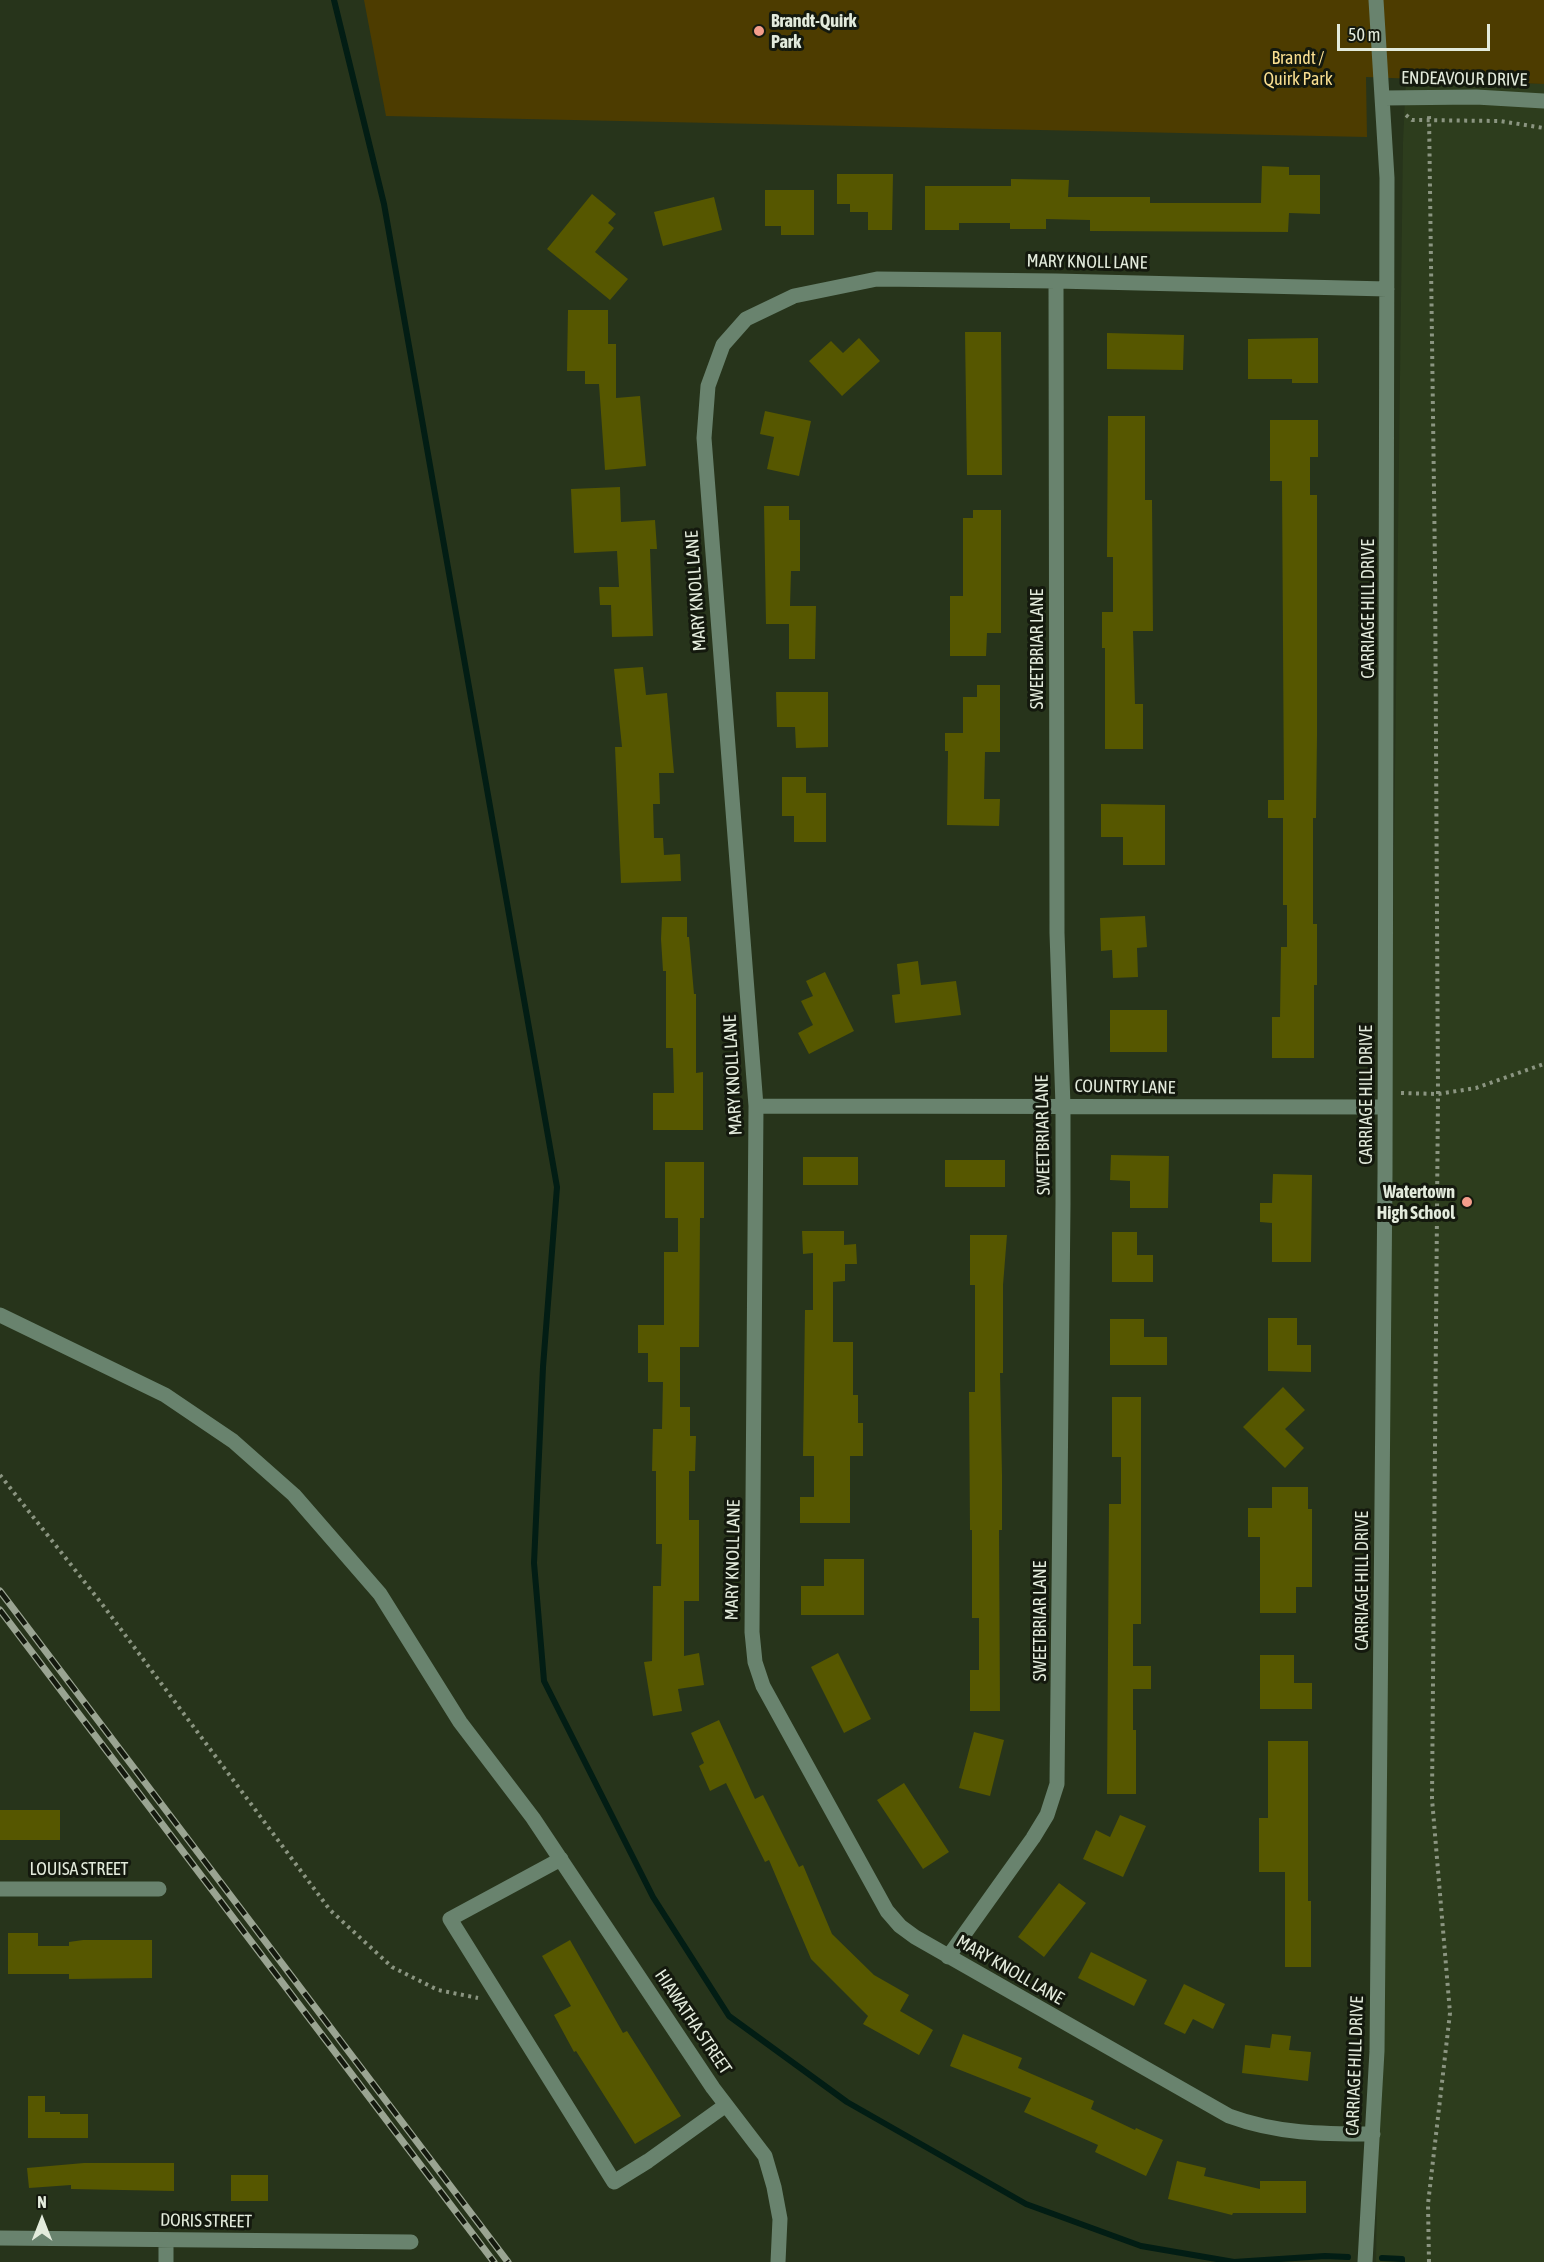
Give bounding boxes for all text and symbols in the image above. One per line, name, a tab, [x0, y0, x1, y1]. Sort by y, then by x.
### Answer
place label: Brandt-Quirk Park	[771, 10, 856, 52]
scale bar	[1340, 12, 1493, 50]
marker: Brandt-Quirk Park	[752, 24, 766, 38]
text: 50 m	[1348, 24, 1380, 45]
park label: Brandt / Quirk Park	[1263, 47, 1333, 90]
street label: ENDEAVOUR DRIVE	[1401, 67, 1527, 91]
street label: MARY KNOLL LANE	[1027, 250, 1147, 274]
street label: MARY KNOLL LANE	[681, 530, 711, 652]
street label: CARRIAGE HILL DRIVE	[1357, 539, 1379, 679]
street label: SWEETBRIAR LANE	[1026, 589, 1048, 709]
street label: MARY KNOLL LANE	[719, 1014, 747, 1136]
street label: CARRIAGE HILL DRIVE	[1355, 1025, 1377, 1165]
street label: SWEETBRIAR LANE	[1031, 1075, 1055, 1195]
street label: COUNTRY LANE	[1074, 1075, 1176, 1099]
place label: Watertown High School	[1377, 1181, 1455, 1224]
marker: Watertown High School	[1460, 1195, 1474, 1209]
street label: MARY KNOLL LANE	[721, 1500, 745, 1620]
street label: CARRIAGE HILL DRIVE	[1351, 1511, 1373, 1651]
street label: SWEETBRIAR LANE	[1029, 1561, 1051, 1681]
street label: LOUISA STREET	[30, 1858, 128, 1880]
street label: MARY KNOLL LANE	[952, 1930, 1068, 2010]
street label: HIAWATHA STREET	[650, 1966, 736, 2078]
street label: CARRIAGE HILL DRIVE	[1342, 1996, 1368, 2136]
north arrow	[12, 2190, 72, 2250]
text: N	[37, 2193, 47, 2211]
street label: DORIS STREET	[160, 2209, 252, 2233]

